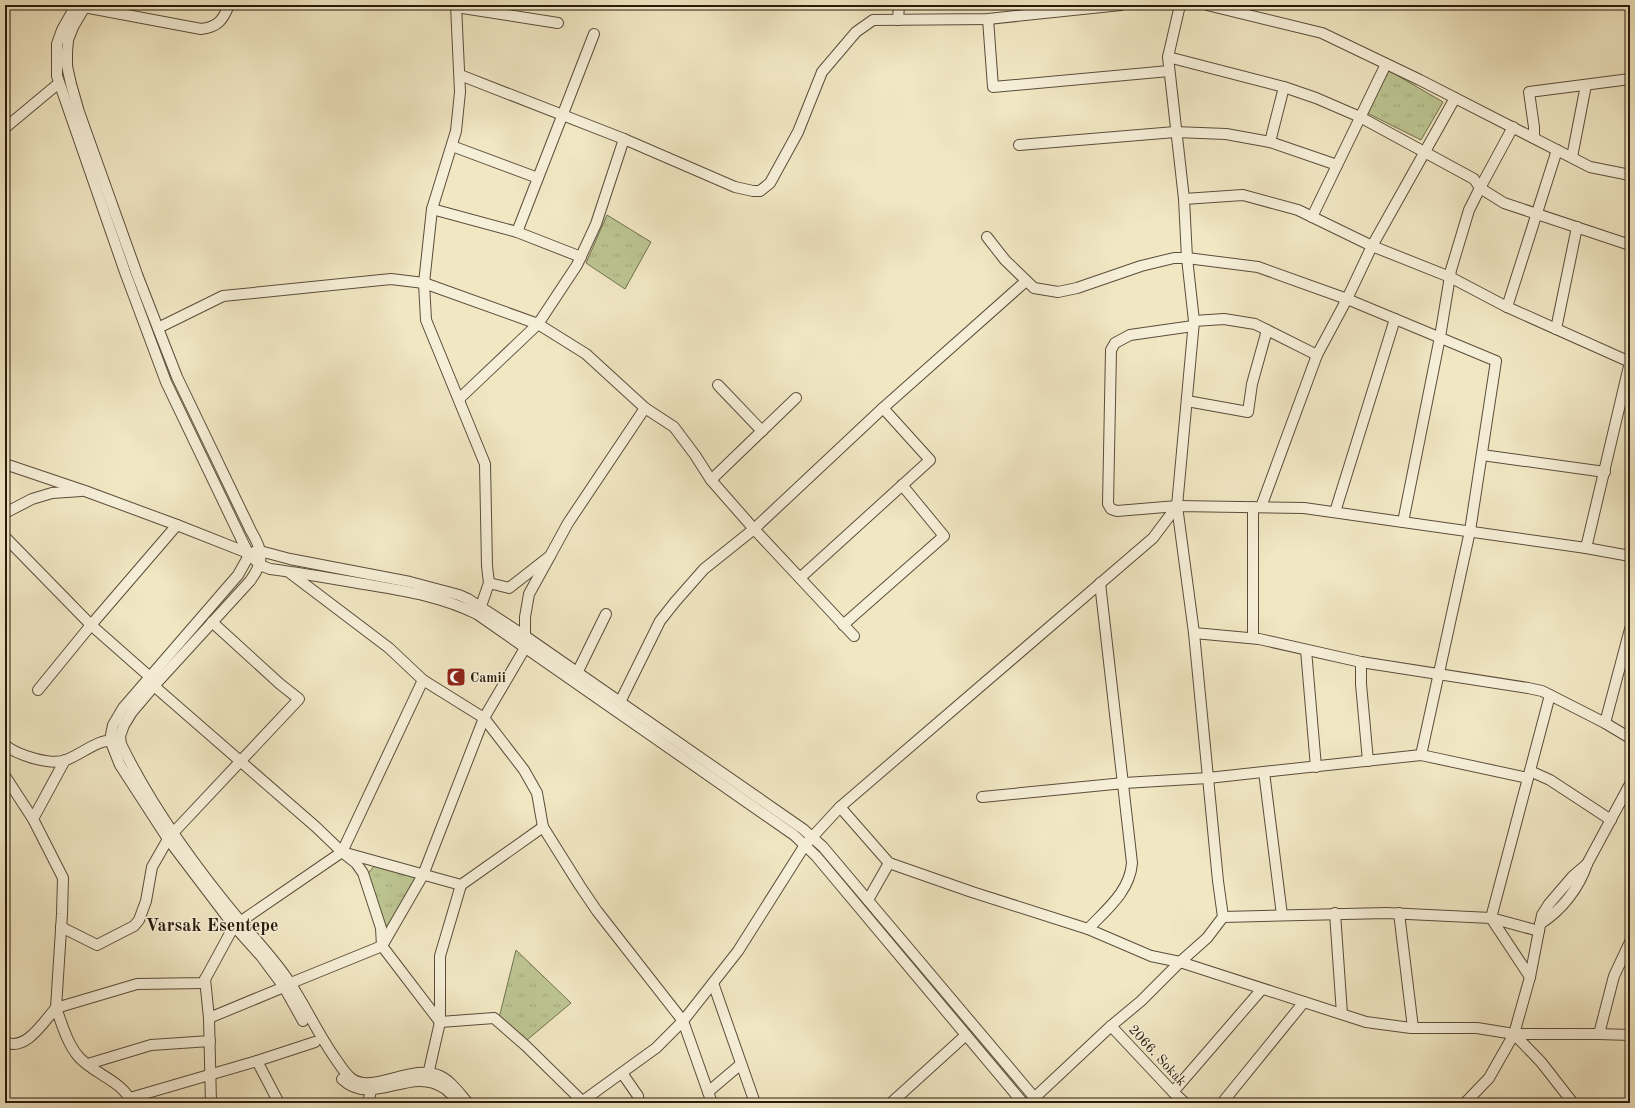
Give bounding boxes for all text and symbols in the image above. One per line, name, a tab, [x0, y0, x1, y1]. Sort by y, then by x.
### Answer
mosque icon: Camii	[445, 666, 467, 688]
place label: Camii	[470, 671, 506, 685]
district label: Varsak Esentepe	[145, 917, 279, 935]
street label: 2066. Sokak	[1126, 1023, 1189, 1089]

